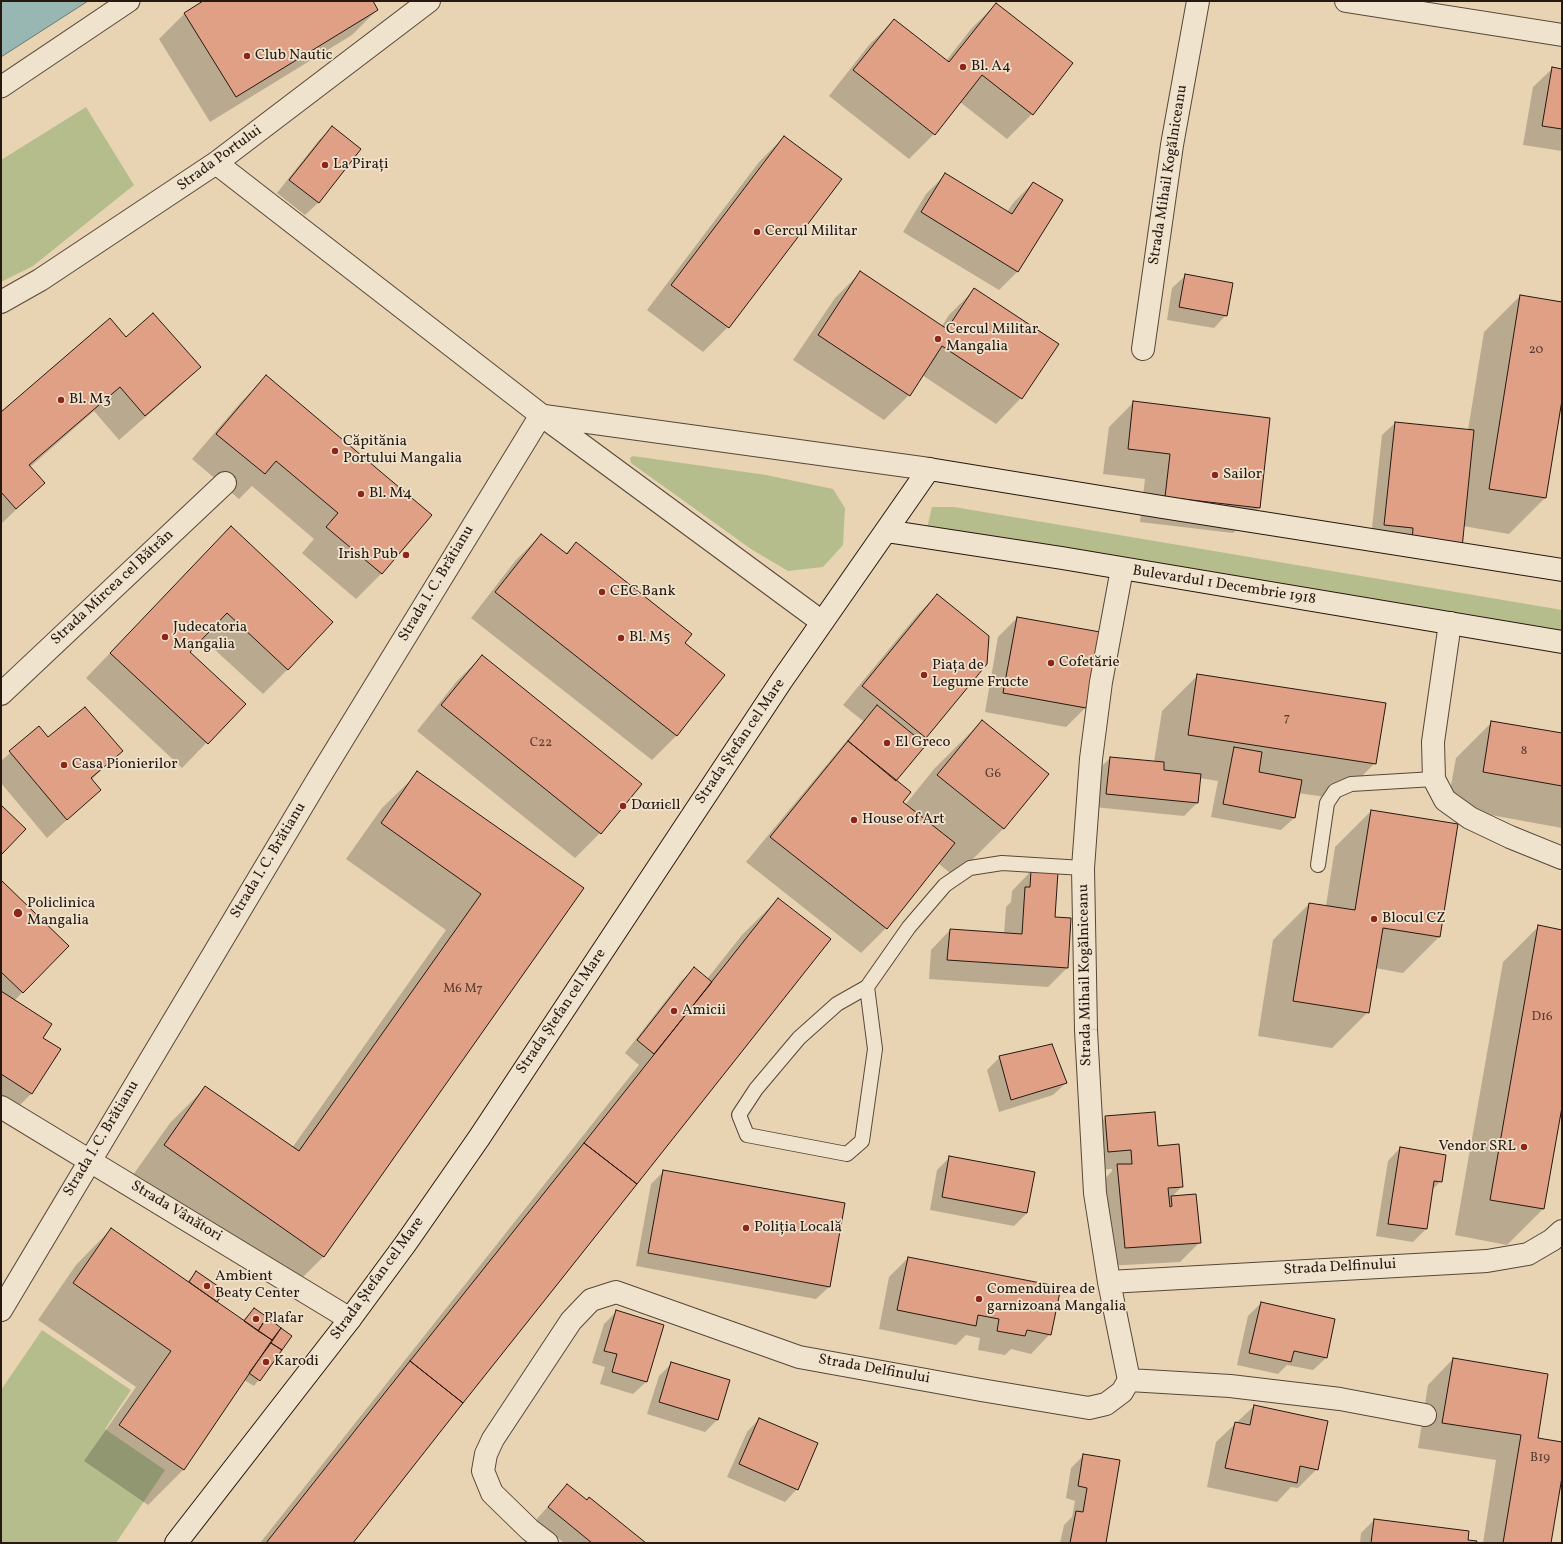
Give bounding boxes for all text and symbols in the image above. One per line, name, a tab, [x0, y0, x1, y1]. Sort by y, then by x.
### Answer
place label: Club Nautic	[255, 47, 332, 65]
marker: Club Nautic	[242, 51, 252, 61]
place label: Bl. A4	[971, 58, 1011, 76]
marker: Bl. A4	[958, 62, 968, 72]
street label: Strada Mihail Kogălniceanu	[1146, 83, 1192, 267]
street label: Strada Portului	[174, 122, 266, 196]
place label: La Pirați	[333, 156, 388, 174]
marker: La Pirați	[320, 160, 330, 170]
place label: Cercul Militar	[765, 223, 857, 241]
marker: Cercul Militar	[752, 227, 762, 237]
place label: Cercul Militar Mangalia	[946, 321, 1038, 356]
marker: Cercul Militar Mangalia	[933, 334, 943, 344]
house number: 20	[1529, 343, 1543, 359]
place label: Bl. M3	[69, 391, 111, 409]
marker: Bl. M3	[56, 395, 66, 405]
place label: Căpitănia Portului Mangalia	[343, 433, 462, 468]
marker: Căpitănia Portului Mangalia	[330, 446, 340, 456]
place label: Sailor	[1223, 466, 1262, 484]
marker: Sailor	[1210, 470, 1220, 480]
place label: Bl. M4	[369, 485, 412, 503]
marker: Bl. M4	[356, 489, 366, 499]
street label: Strada I. C. Brătianu	[395, 523, 479, 645]
street label: Strada Mircea cel Bătrân	[48, 526, 178, 650]
place label: Irish Pub	[338, 546, 398, 564]
marker: Irish Pub	[401, 550, 411, 560]
street label: Bulevardul 1 Decembrie 1918	[1131, 563, 1317, 609]
place label: CEC Bank	[610, 583, 676, 601]
marker: CEC Bank	[597, 587, 607, 597]
place label: Judecatoria Mangalia	[173, 619, 247, 654]
place label: Bl. M5	[629, 629, 671, 647]
marker: Judecatoria Mangalia	[160, 632, 170, 642]
marker: Bl. M5	[616, 633, 626, 643]
place label: Cofetărie	[1059, 654, 1120, 672]
place label: Piața de Legume Fructe	[932, 657, 1029, 692]
marker: Cofetărie	[1046, 658, 1056, 668]
marker: Piața de Legume Fructe	[919, 670, 929, 680]
street label: Strada Ștefan cel Mare	[692, 676, 790, 808]
house number: 7	[1284, 711, 1290, 727]
place label: El Greco	[895, 734, 951, 752]
house number: C22	[530, 736, 552, 752]
marker: El Greco	[882, 738, 892, 748]
house number: 8	[1521, 744, 1527, 760]
place label: Casa Pionierilor	[72, 756, 177, 774]
marker: Casa Pionierilor	[59, 760, 69, 770]
house number: G6	[985, 767, 1001, 783]
place label: Dαиiєll	[631, 797, 680, 815]
street label: Strada I. C. Brătianu	[227, 800, 311, 922]
marker: Dαиiєll	[618, 801, 628, 811]
place label: House of Art	[862, 811, 944, 829]
marker: House of Art	[849, 815, 859, 825]
street label: Strada Mihail Kogălniceanu	[1075, 884, 1097, 1066]
place label: Policlinica Mangalia	[27, 895, 95, 930]
marker: Policlinica Mangalia	[12, 907, 24, 919]
place label: Blocul CZ	[1382, 910, 1446, 928]
marker: Blocul CZ	[1369, 914, 1379, 924]
street label: Strada Ștefan cel Mare	[513, 946, 611, 1078]
house number: M6 M7	[443, 982, 483, 998]
place label: Amicii	[682, 1002, 726, 1020]
marker: Amicii	[669, 1006, 679, 1016]
house number: D16	[1531, 1010, 1553, 1026]
street label: Strada I. C. Brătianu	[60, 1078, 144, 1200]
place label: Vendor SRL	[1438, 1138, 1516, 1156]
marker: Vendor SRL	[1519, 1142, 1529, 1152]
street label: Strada Vânători	[127, 1178, 225, 1246]
street label: Strada Ștefan cel Mare	[327, 1214, 429, 1344]
place label: Poliția Locală	[754, 1219, 842, 1237]
marker: Poliția Locală	[741, 1223, 751, 1233]
street label: Strada Delfinului	[1283, 1256, 1397, 1280]
place label: Ambient Beaty Center	[215, 1268, 299, 1303]
marker: Ambient Beaty Center	[202, 1281, 212, 1291]
place label: Comenduirea de garnizoana Mangalia	[987, 1281, 1126, 1316]
marker: Comenduirea de garnizoana Mangalia	[974, 1294, 984, 1304]
place label: Plafar	[264, 1310, 304, 1328]
marker: Plafar	[251, 1314, 261, 1324]
street label: Strada Delfinului	[817, 1351, 931, 1389]
place label: Karodi	[274, 1353, 319, 1371]
marker: Karodi	[261, 1357, 271, 1367]
house number: B19	[1530, 1451, 1550, 1467]

